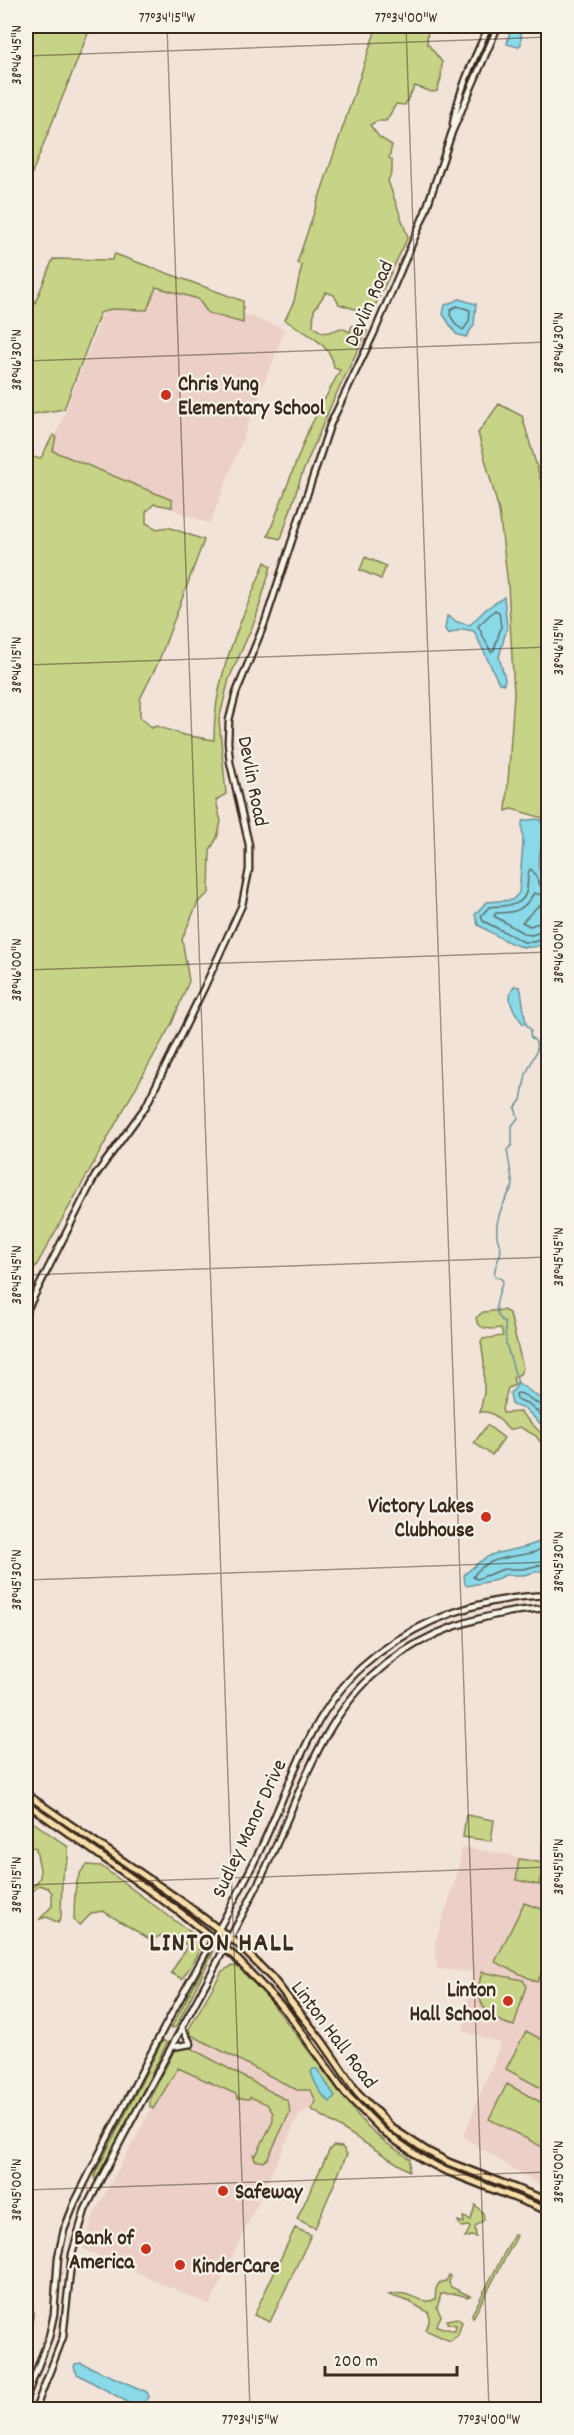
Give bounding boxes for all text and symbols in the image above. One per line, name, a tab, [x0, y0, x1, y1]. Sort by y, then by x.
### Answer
text: 77°34'15"W	[139, 8, 196, 30]
text: 77°34'00"W	[375, 8, 438, 30]
text: 38°46'45"N	[7, 25, 29, 85]
street label: Devlin Road	[338, 256, 403, 352]
text: 38°46'30"N	[549, 312, 571, 374]
text: 38°46'30"N	[7, 329, 29, 391]
place label: Chris Yung Elementary School	[178, 371, 326, 425]
marker: Chris Yung Elementary School	[159, 388, 173, 402]
text: 38°46'15"N	[549, 618, 571, 676]
text: 38°46'15"N	[7, 636, 29, 694]
street label: Devlin Road	[228, 734, 275, 829]
text: 38°46'00"N	[549, 920, 571, 984]
text: 38°46'00"N	[7, 938, 29, 1002]
text: 38°45'45"N	[549, 1227, 571, 1287]
text: 38°45'45"N	[7, 1245, 29, 1305]
place label: Victory Lakes Clubhouse	[368, 1493, 474, 1547]
marker: Victory Lakes Clubhouse	[479, 1510, 493, 1524]
text: 38°45'30"N	[549, 1531, 571, 1593]
text: 38°45'30"N	[7, 1549, 29, 1611]
street label: Sudley Manor Drive	[205, 1755, 296, 1904]
text: 38°45'15"N	[549, 1839, 571, 1895]
text: 38°45'15"N	[7, 1857, 29, 1913]
district label: LINTON HALL	[149, 1925, 295, 1964]
street label: Linton Hall Road	[282, 1975, 383, 2096]
place label: Linton Hall School	[410, 1977, 497, 2031]
marker: Linton Hall School	[501, 1994, 515, 2008]
text: 38°45'00"N	[549, 2141, 571, 2203]
text: 38°45'00"N	[7, 2159, 29, 2221]
place label: Safeway	[235, 2179, 304, 2209]
marker: Safeway	[216, 2184, 230, 2198]
place label: Bank of America	[69, 2225, 136, 2279]
marker: Bank of America	[139, 2242, 153, 2256]
place label: KinderCare	[192, 2253, 279, 2283]
marker: KinderCare	[173, 2258, 187, 2272]
scale bar	[325, 2339, 457, 2377]
text: 200 m	[334, 2350, 378, 2375]
text: 77°34'15"W	[222, 2410, 279, 2432]
text: 77°34'00"W	[458, 2410, 521, 2432]

